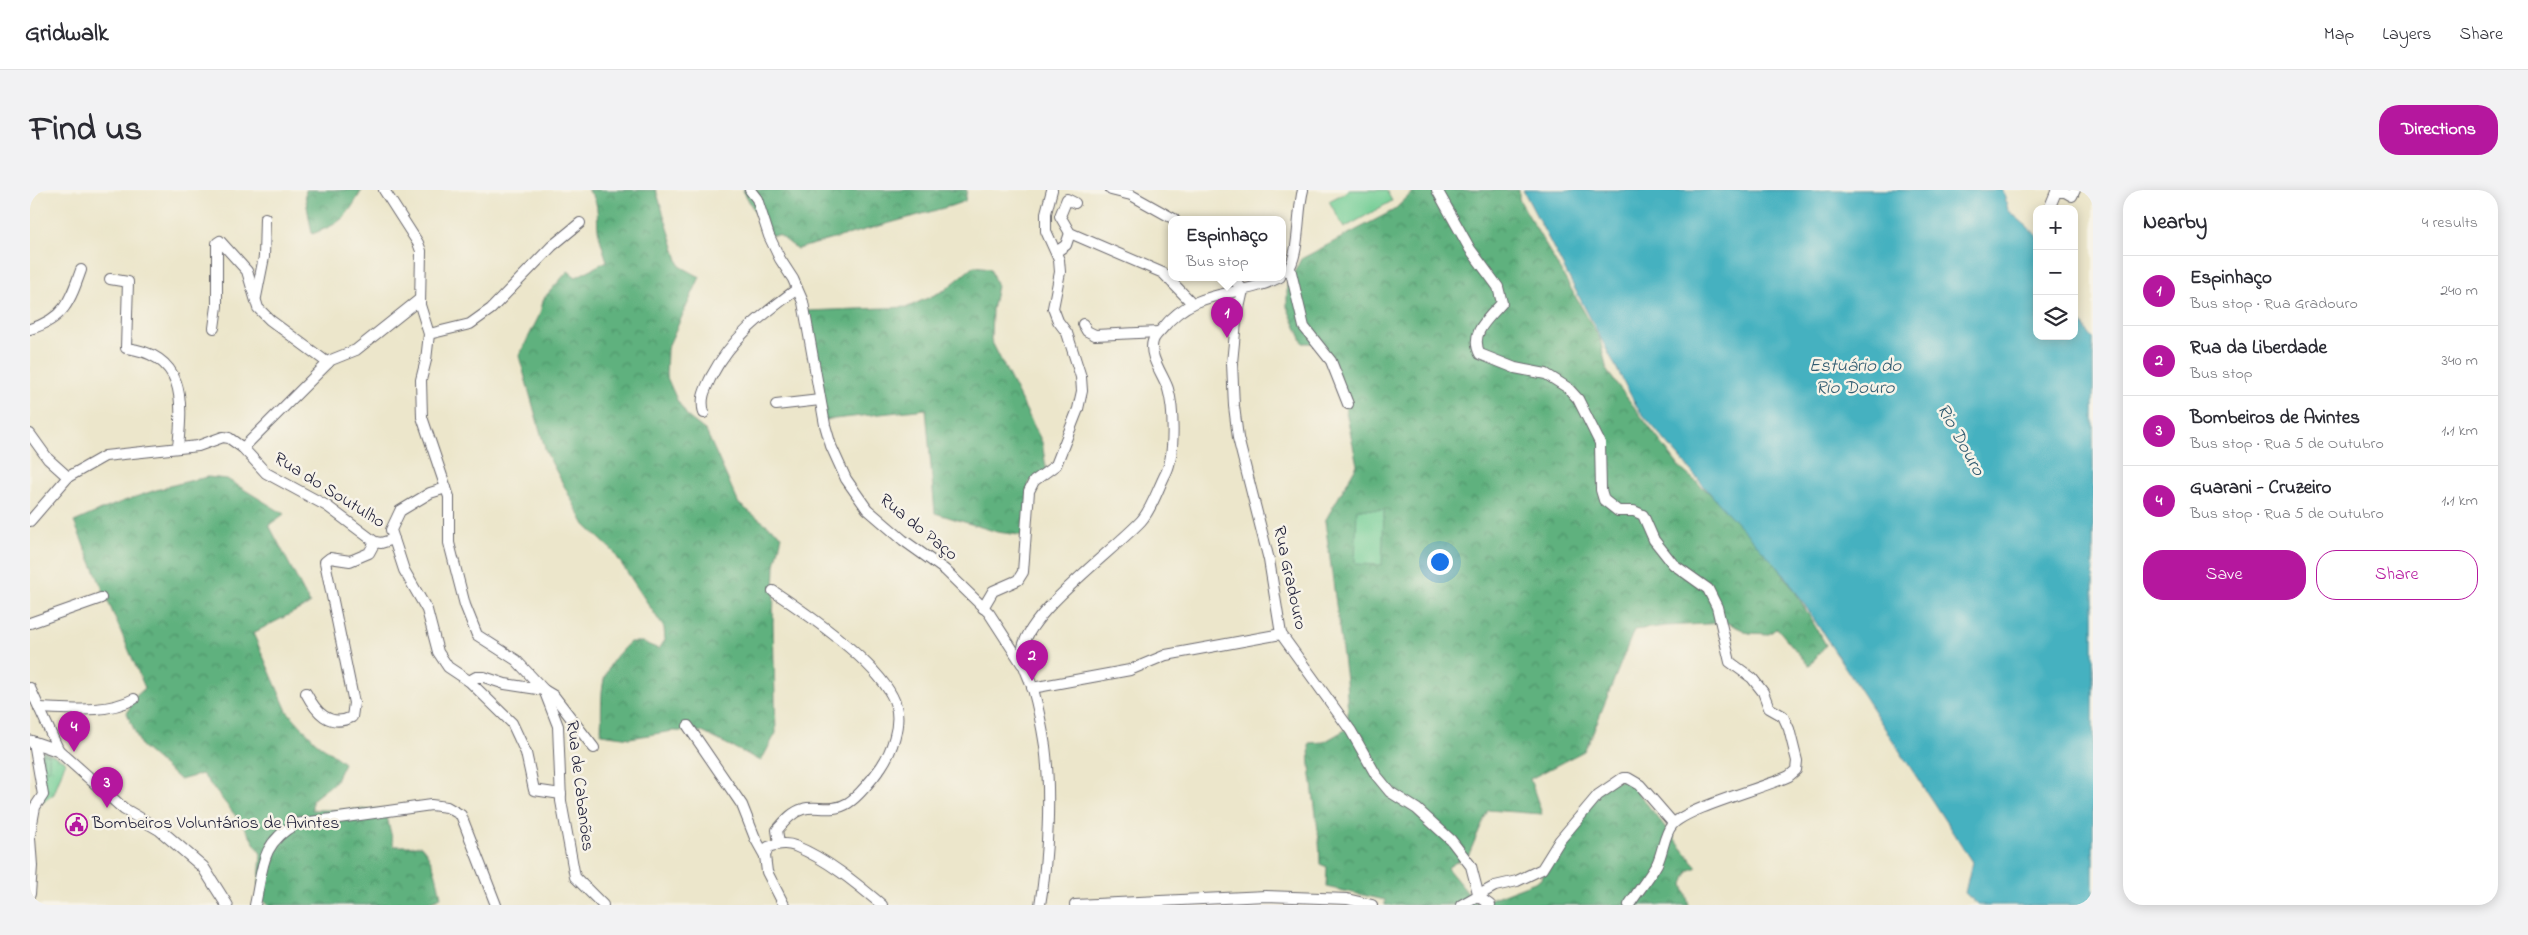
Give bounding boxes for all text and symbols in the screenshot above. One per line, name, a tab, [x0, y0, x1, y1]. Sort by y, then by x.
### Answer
text: Gridwalk	[25, 17, 109, 52]
text: Map	[2324, 22, 2354, 48]
text: Layers	[2382, 22, 2432, 48]
text: Share	[2460, 22, 2503, 48]
text: Find us	[30, 105, 142, 156]
button: Directions	[2379, 105, 2498, 155]
map controls	[2033, 205, 2078, 340]
button: +	[2033, 205, 2078, 250]
text: Nearby	[2143, 208, 2207, 238]
text: 4 results	[2422, 211, 2478, 235]
popup	[1168, 216, 1286, 281]
text: Espinhaço	[1186, 223, 1268, 250]
text: Bus stop	[1186, 250, 1249, 274]
button: −	[2033, 250, 2078, 295]
text: Espinhaço	[2190, 265, 2272, 292]
text: 1	[2156, 279, 2162, 303]
text: 240 m	[2440, 279, 2478, 303]
text: Bus stop · Rua Gradouro	[2190, 292, 2358, 316]
button: layers	[2033, 295, 2078, 340]
pin: 1	[1211, 297, 1243, 338]
text: Rua da Liberdade	[2190, 335, 2327, 362]
text: 2	[2155, 349, 2163, 373]
text: 340 m	[2441, 349, 2478, 373]
water label: Estuário do Rio Douro	[1809, 353, 1902, 402]
text: Bus stop	[2190, 362, 2253, 386]
water label: Rio Douro	[1929, 399, 1991, 482]
text: Bombeiros de Avintes	[2190, 405, 2360, 432]
text: 3	[2156, 419, 2162, 443]
text: 1.1 km	[2441, 419, 2478, 443]
text: Bus stop · Rua 5 de Outubro	[2190, 432, 2384, 456]
street label: Rua do Soutulho	[268, 446, 390, 536]
text: Guarani - Cruzeiro	[2190, 475, 2331, 502]
street label: Rua do Paço	[873, 488, 963, 568]
text: 4	[2156, 489, 2162, 513]
text: 1.1 km	[2441, 489, 2478, 513]
text: Bus stop · Rua 5 de Outubro	[2190, 502, 2384, 526]
street label: Rua Gradouro	[1265, 524, 1313, 632]
your location	[1427, 549, 1453, 575]
button: Save	[2143, 550, 2306, 600]
button: Share	[2316, 550, 2478, 600]
pin: 2	[1016, 640, 1048, 681]
pin: 4	[58, 711, 90, 752]
street label: Rua de Cabanões	[558, 719, 600, 853]
pin: 3	[91, 767, 123, 808]
place label: Bombeiros Voluntários de Avintes	[91, 811, 339, 837]
public building icon: Bombeiros Voluntários de Avintes	[64, 812, 88, 836]

